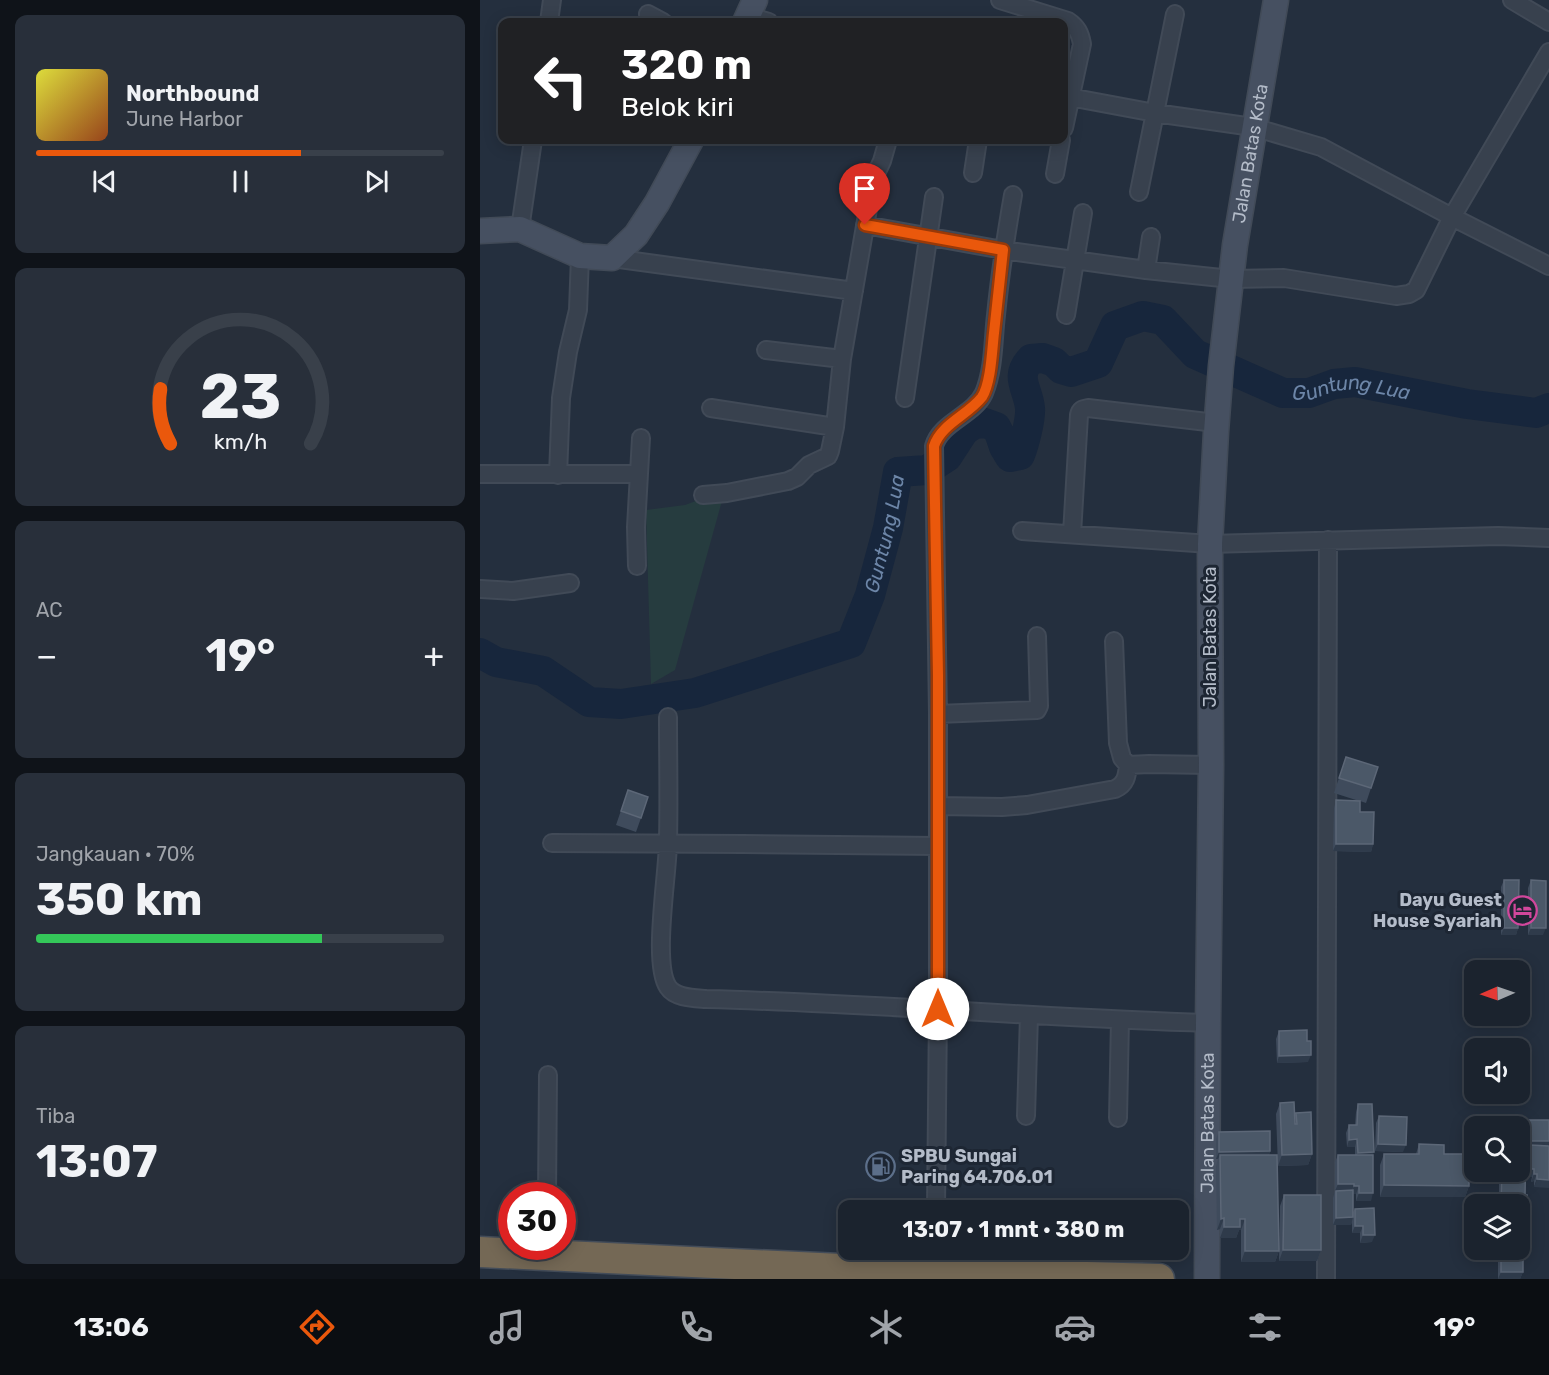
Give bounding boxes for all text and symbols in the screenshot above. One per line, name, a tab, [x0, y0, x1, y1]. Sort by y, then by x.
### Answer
text: 320 m	[621, 40, 752, 90]
icon: left	[522, 42, 600, 120]
text: Northbound	[126, 80, 259, 107]
street label: Jalan Batas Kota	[1228, 82, 1273, 225]
text: Belok kiri	[621, 91, 734, 123]
text: June Harbor	[126, 107, 243, 131]
pin	[839, 163, 890, 225]
icon: previous	[88, 165, 121, 198]
icon: pause	[224, 165, 257, 198]
icon: next	[360, 165, 393, 198]
icon: arrive	[848, 172, 881, 205]
text: 23	[199, 360, 281, 434]
water label: Guntung Lua	[1292, 370, 1413, 405]
text: km/h	[213, 429, 267, 454]
water label: Guntung Lua	[859, 472, 909, 596]
street label: Jalan Batas Kota	[1199, 567, 1221, 707]
text: AC	[36, 598, 62, 622]
text: 19°	[206, 629, 275, 682]
text: −	[36, 636, 57, 675]
text: +	[423, 636, 444, 675]
text: Jangkauan · 70%	[36, 842, 195, 866]
text: 350 km	[36, 873, 202, 926]
place label: Dayu Guest House Syariah	[1373, 889, 1502, 932]
hotel icon: Dayu Guest House Syariah	[1507, 894, 1539, 926]
north arrow	[1464, 960, 1530, 1026]
map controls	[1464, 960, 1530, 1260]
position arrow	[906, 977, 970, 1041]
button: sound	[1464, 1038, 1530, 1104]
street label: Jalan Batas Kota	[1196, 1052, 1219, 1194]
text: Tiba	[36, 1104, 75, 1128]
button: search	[1464, 1116, 1530, 1182]
text: 13:07	[36, 1135, 158, 1188]
place label: SPBU Sungai Paring 64.706.01	[901, 1145, 1053, 1188]
fuel station icon: SPBU Sungai Paring 64.706.01	[864, 1150, 896, 1182]
speed limit sign: 30	[498, 1182, 576, 1260]
button: layers	[1464, 1194, 1530, 1260]
text: 13:07 · 1 mnt · 380 m	[903, 1216, 1124, 1243]
icon: directions	[296, 1306, 338, 1348]
icon: music	[486, 1306, 528, 1348]
icon: phone	[675, 1306, 717, 1348]
icon: climate	[865, 1306, 907, 1348]
icon: car	[1054, 1306, 1096, 1348]
icon: filters	[1244, 1306, 1286, 1348]
text: 13:06	[74, 1311, 149, 1343]
text: 19°	[1433, 1311, 1475, 1343]

